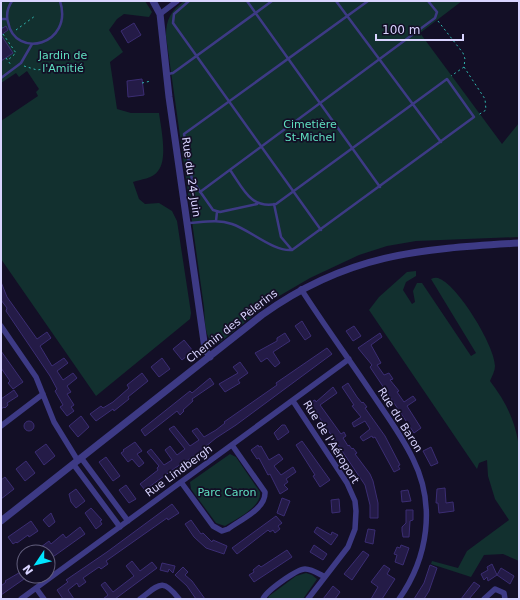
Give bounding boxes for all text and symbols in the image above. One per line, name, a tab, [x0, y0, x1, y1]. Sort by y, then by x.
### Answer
scale bar	[376, 16, 463, 42]
text: 100 m	[382, 23, 420, 37]
park label: Jardin de l'Amitié	[38, 49, 88, 75]
park label: Cimetière St-Michel	[283, 118, 337, 144]
street label: Rue du 24-Juin	[179, 136, 203, 218]
street label: Chemin des Pèlerins	[184, 286, 280, 366]
street label: Rue du Baron	[375, 385, 425, 455]
street label: Rue de l'Aéroport	[300, 398, 362, 486]
street label: Rue Lindbergh	[143, 442, 215, 500]
park label: Parc Caron	[197, 486, 257, 499]
north arrow	[16, 544, 56, 584]
text: N	[20, 562, 36, 577]

